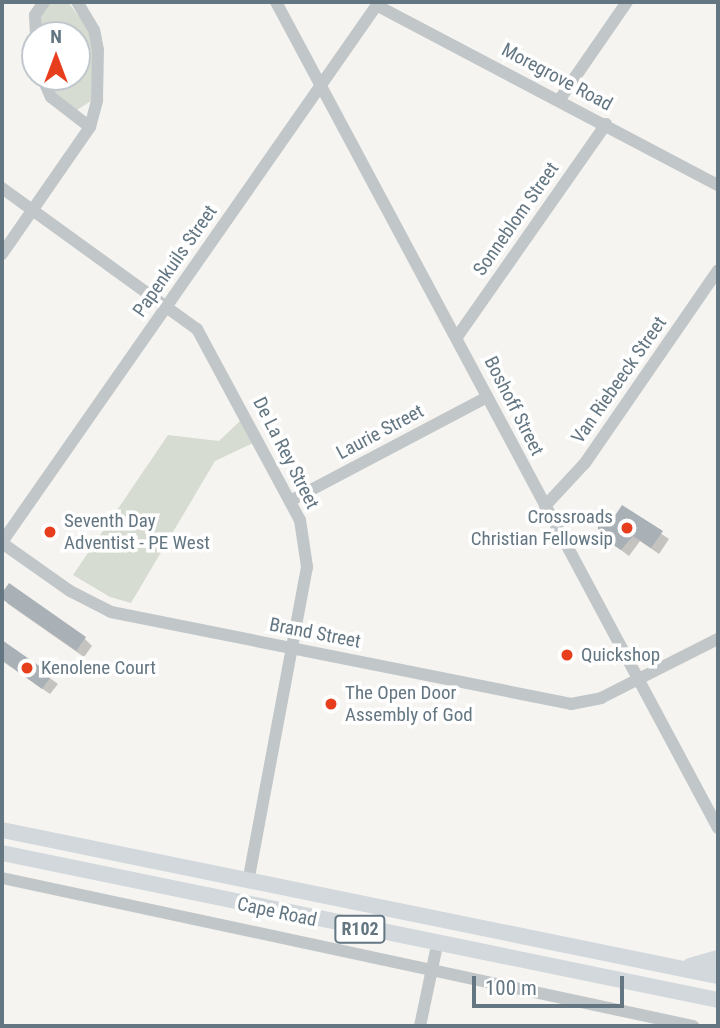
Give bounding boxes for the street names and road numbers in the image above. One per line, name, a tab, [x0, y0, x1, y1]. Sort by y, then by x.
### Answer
street label: Moregrove Road	[498, 38, 616, 116]
street label: Sonneblom Street	[468, 158, 564, 280]
street label: Papenkuils Street	[128, 201, 222, 321]
street label: Van Riebeeck Street	[567, 312, 671, 448]
street label: Boshoff Street	[479, 353, 549, 459]
street label: De La Rey Street	[248, 393, 324, 513]
street label: Laurie Street	[333, 400, 427, 464]
street label: Brand Street	[267, 613, 363, 653]
street label: Cape Road	[235, 892, 319, 932]
road number: R102	[334, 914, 386, 944]

